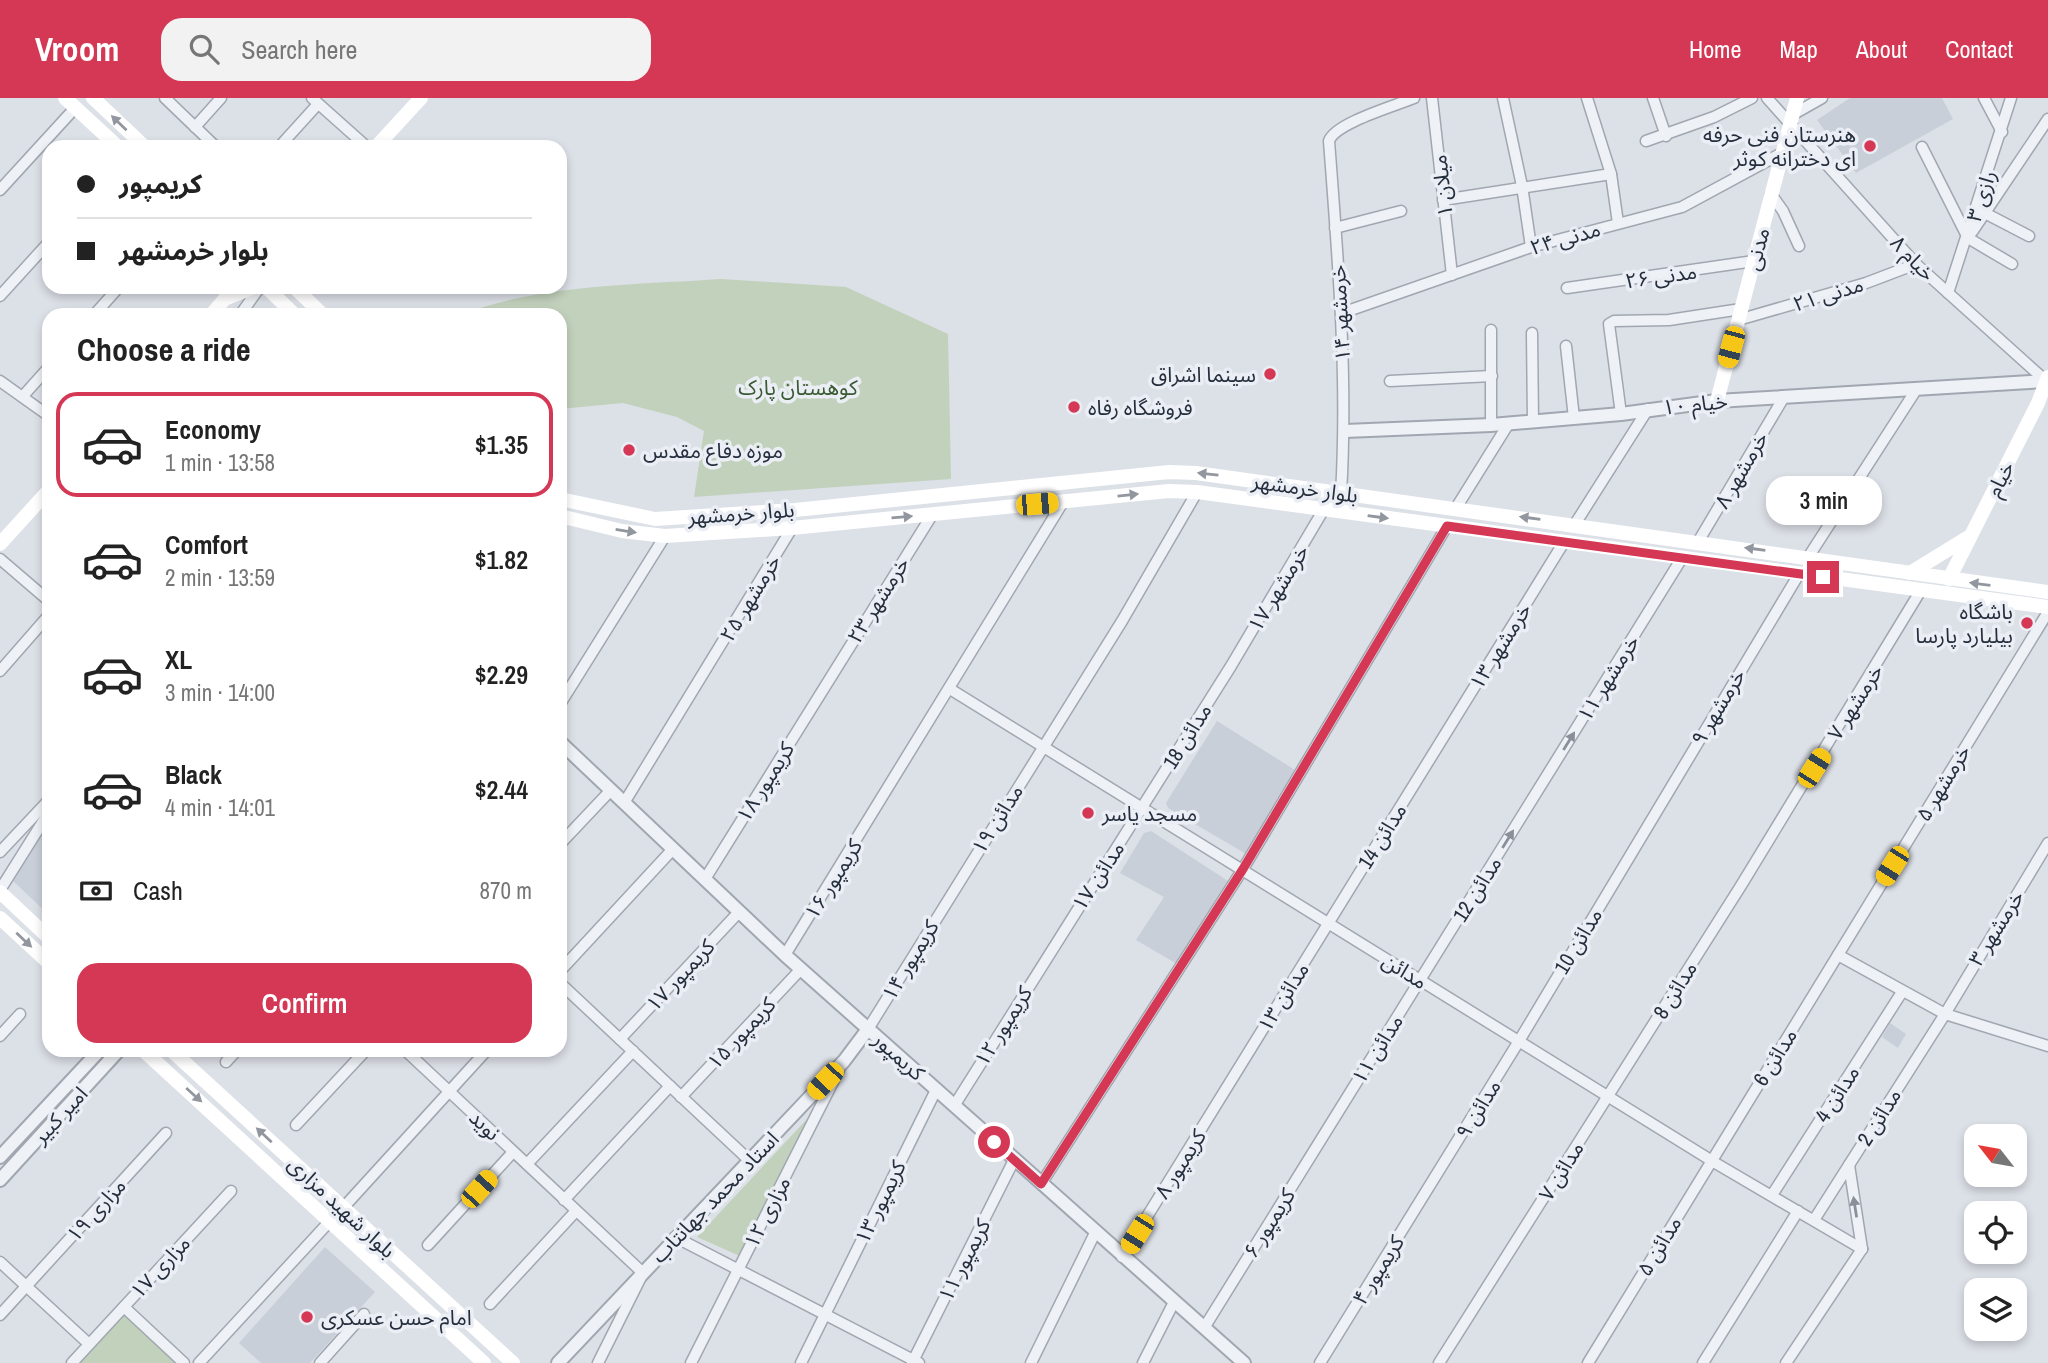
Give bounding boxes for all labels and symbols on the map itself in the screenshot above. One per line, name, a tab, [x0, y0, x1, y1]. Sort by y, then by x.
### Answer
one-way arrow	[110, 114, 127, 131]
place label: هنرستان فنی حرفه ای دخترانه کوثر	[1703, 120, 1856, 173]
marker: هنرستان فنی حرفه ای دخترانه کوثر	[1862, 138, 1878, 154]
street label: میلان ۱	[1424, 153, 1460, 219]
street label: رازی ۳	[1959, 166, 2003, 226]
street label: مدنی ۲۴	[1526, 214, 1604, 262]
street label: مدنی	[1737, 224, 1777, 274]
street label: خیام ۸	[1883, 229, 1942, 289]
street label: مدنی ۲۶	[1623, 257, 1699, 295]
street label: خرمشهر ۱۴	[1323, 264, 1357, 362]
street label: مدنی ۲۱	[1789, 270, 1867, 318]
car	[1716, 324, 1747, 370]
place label: سینما اشراق	[1151, 360, 1256, 389]
marker: سینما اشراق	[1262, 366, 1278, 382]
park label: کوهستان پارک	[738, 373, 858, 402]
street label: خیام ۱۰	[1661, 386, 1729, 424]
place label: فروشگاه رفاه	[1088, 393, 1193, 422]
marker: فروشگاه رفاه	[1066, 399, 1082, 415]
street label: خرمشهر ۸	[1707, 426, 1775, 514]
place label: موزه دفاع مقدس	[643, 436, 783, 466]
marker: موزه دفاع مقدس	[621, 442, 637, 458]
street label: خیام	[1979, 456, 2023, 503]
street label: بلوار خرمشهر	[1249, 466, 1360, 510]
one-way arrow	[1196, 468, 1218, 479]
callout: 3 min	[1765, 476, 1881, 524]
one-way arrow	[1117, 489, 1139, 500]
car	[1016, 492, 1059, 516]
street label: بلوار خرمشهر	[686, 495, 795, 531]
one-way arrow	[1367, 511, 1389, 522]
one-way arrow	[891, 512, 913, 523]
one-way arrow	[1519, 513, 1541, 524]
one-way arrow	[615, 526, 637, 537]
street label: خرمشهر ۱۷	[1241, 539, 1315, 637]
one-way arrow	[1744, 543, 1766, 554]
street label: خرمشهر ۲۵	[713, 549, 787, 647]
street label: خرمشهر ۲۳	[840, 551, 916, 649]
route end	[1807, 561, 1839, 593]
one-way arrow	[1969, 578, 1991, 589]
street label: خرمشهر ۱۳	[1462, 597, 1538, 695]
place label: باشگاه بیلیارد پارسا	[1915, 597, 2013, 650]
marker: باشگاه بیلیارد پارسا	[2019, 615, 2035, 631]
street label: خرمشهر ۱۱	[1570, 629, 1646, 727]
street label: خرمشهر ۷	[1820, 658, 1890, 746]
street label: خرمشهر ۹	[1684, 663, 1752, 751]
street label: مدائن 18	[1156, 698, 1218, 774]
one-way arrow	[1563, 731, 1576, 750]
street label: کریمپور ۱۸	[729, 736, 801, 827]
street label: خرمشهر ۵	[1909, 739, 1977, 827]
car	[1794, 745, 1835, 791]
street label: مدائن ۱۹	[964, 779, 1030, 859]
street label: مدائن 14	[1351, 798, 1413, 874]
place label: مسجد یاسر	[1101, 799, 1197, 828]
marker: مسجد یاسر	[1080, 805, 1096, 821]
one-way arrow	[1502, 829, 1515, 848]
street label: کریمپور ۱۶	[797, 833, 869, 924]
street label: مدائن ۱۷	[1065, 836, 1131, 916]
car	[1872, 843, 1913, 889]
street label: مدائن 12	[1446, 851, 1508, 927]
street label: خرمشهر ۳	[1961, 884, 2031, 972]
street label: مدائن 10	[1547, 903, 1609, 979]
street label: کریمپور ۱۴	[875, 914, 946, 1006]
one-way arrow	[16, 932, 33, 949]
street label: کریمپور ۱۷	[639, 932, 721, 1017]
street label: مدائن	[1377, 946, 1433, 996]
street label: مدائن 8	[1646, 956, 1704, 1024]
street label: مدائن ۱۳	[1250, 957, 1316, 1037]
street label: کریمپور ۱۲	[967, 980, 1039, 1071]
street label: کریمپور ۱۵	[700, 990, 782, 1075]
street label: مدائن ۱۱	[1344, 1009, 1410, 1089]
street label: مدائن 6	[1746, 1023, 1804, 1091]
street label: کریمپور	[866, 1024, 931, 1087]
car	[803, 1058, 848, 1104]
street label: مدائن 4	[1808, 1060, 1866, 1128]
street label: مدائن ۹	[1448, 1074, 1508, 1144]
street label: امیر کبیر	[25, 1080, 94, 1151]
street label: مدائن 2	[1850, 1083, 1908, 1151]
one-way arrow	[185, 1087, 202, 1103]
street label: نوید	[463, 1103, 507, 1147]
street label: کریمپور ۸	[1147, 1123, 1213, 1204]
north arrow	[1964, 1124, 2026, 1186]
street label: استاد محمد جهانتاب	[645, 1125, 785, 1269]
route start	[978, 1126, 1010, 1158]
one-way arrow	[255, 1127, 273, 1143]
street label: مدائن ۷	[1531, 1136, 1591, 1206]
street label: بلوار شهید مزاری	[282, 1149, 402, 1265]
street label: کریمپور ۱۳	[847, 1155, 913, 1248]
car	[458, 1166, 501, 1212]
street label: مزاری ۱۲	[737, 1171, 797, 1253]
street label: مزاری ۱۹	[60, 1172, 132, 1248]
street label: کریمپور ۶	[1236, 1182, 1302, 1263]
one-way arrow	[1849, 1196, 1860, 1218]
car	[1117, 1211, 1158, 1257]
street label: مدائن ۵	[1630, 1211, 1688, 1281]
street label: کریمپور ۱۱	[931, 1213, 997, 1306]
street label: مزاری ۱۷	[123, 1229, 197, 1305]
street label: کریمپور ۴	[1345, 1229, 1411, 1310]
place label: امام حسن عسکری	[321, 1303, 472, 1334]
marker: امام حسن عسکری	[299, 1309, 315, 1325]

